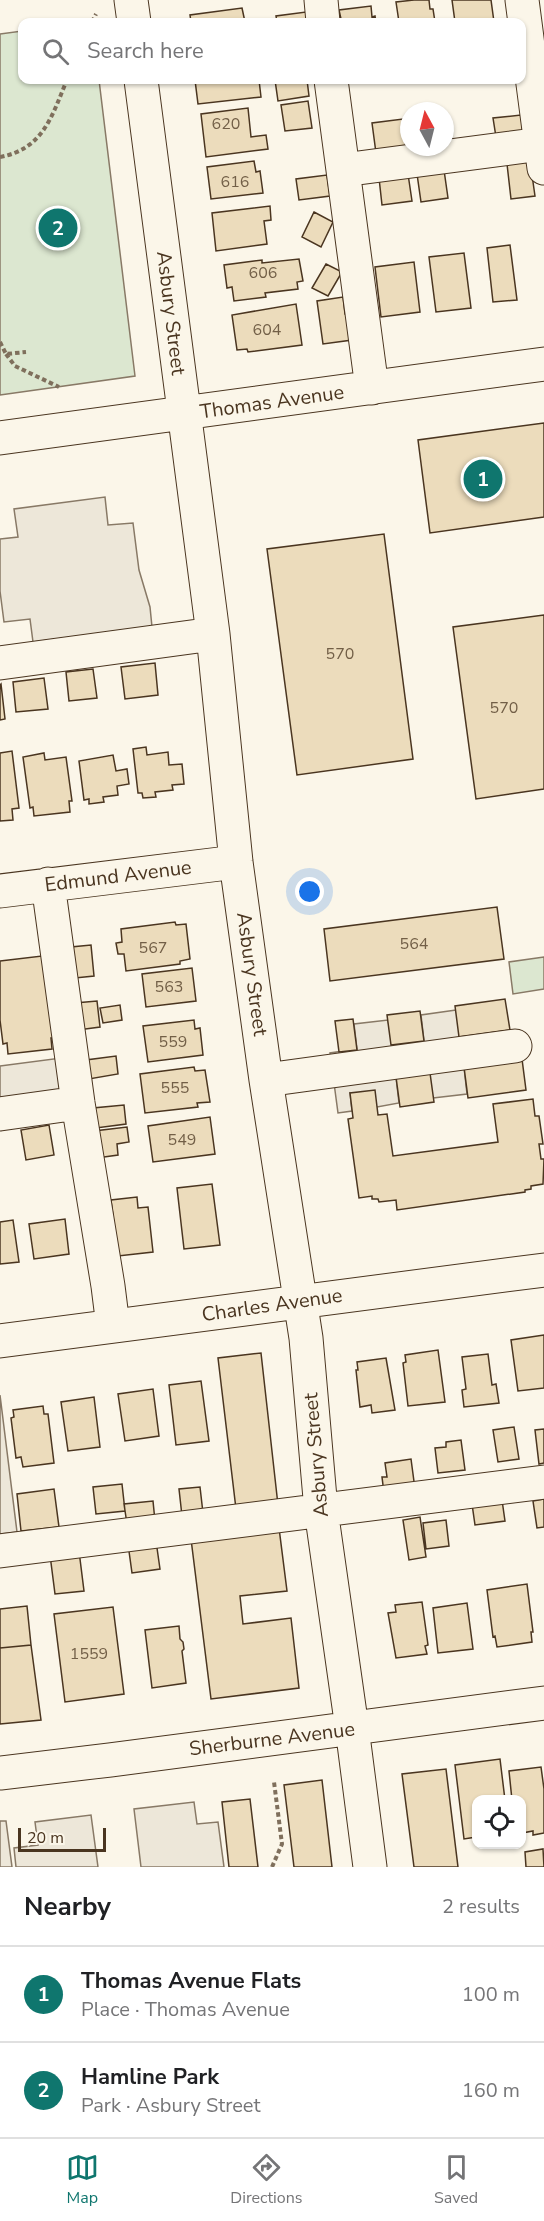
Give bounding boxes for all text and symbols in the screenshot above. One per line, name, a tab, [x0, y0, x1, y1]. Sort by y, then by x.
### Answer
search box	[18, 18, 526, 84]
icon: search	[39, 35, 72, 68]
text: Search here	[87, 36, 204, 66]
north arrow	[400, 102, 454, 156]
house number: 620	[212, 113, 240, 135]
house number: 616	[221, 171, 249, 193]
pin: 2	[38, 206, 78, 250]
street label: Asbury Street	[150, 249, 192, 378]
house number: 606	[249, 262, 277, 284]
house number: 604	[253, 319, 282, 341]
street label: Thomas Avenue	[198, 379, 346, 425]
pin: 1	[464, 456, 502, 502]
house number: 570	[326, 643, 354, 665]
house number: 570	[490, 697, 518, 719]
street label: Edmund Avenue	[43, 854, 193, 898]
your location	[295, 877, 324, 906]
street label: Asbury Street	[230, 910, 274, 1039]
house number: 564	[400, 933, 429, 955]
house number: 567	[139, 937, 167, 959]
house number: 563	[155, 976, 183, 998]
house number: 559	[159, 1031, 187, 1053]
house number: 555	[161, 1077, 189, 1099]
house number: 549	[168, 1129, 196, 1151]
street label: Charles Avenue	[200, 1282, 344, 1328]
street label: Asbury Street	[297, 1391, 335, 1518]
house number: 1559	[70, 1643, 108, 1665]
street label: Sherburne Avenue	[188, 1715, 356, 1763]
map controls	[472, 1795, 526, 1849]
button: locate	[472, 1795, 526, 1849]
scale bar	[18, 1825, 106, 1852]
text: 20 m	[27, 1827, 64, 1849]
text: Nearby	[24, 1889, 111, 1924]
text: 2 results	[442, 1893, 520, 1920]
text: Thomas Avenue Flats	[81, 1966, 301, 1996]
text: 1	[38, 1981, 50, 2008]
text: 100 m	[462, 1981, 520, 2008]
text: Place · Thomas Avenue	[81, 1996, 290, 2023]
text: Hamline Park	[81, 2062, 219, 2092]
text: 2	[38, 2077, 50, 2104]
text: 160 m	[462, 2077, 520, 2104]
text: Park · Asbury Street	[81, 2092, 260, 2119]
tab: Map	[66, 2151, 99, 2209]
tab: Directions	[230, 2151, 302, 2209]
tab: Saved	[434, 2151, 478, 2209]

